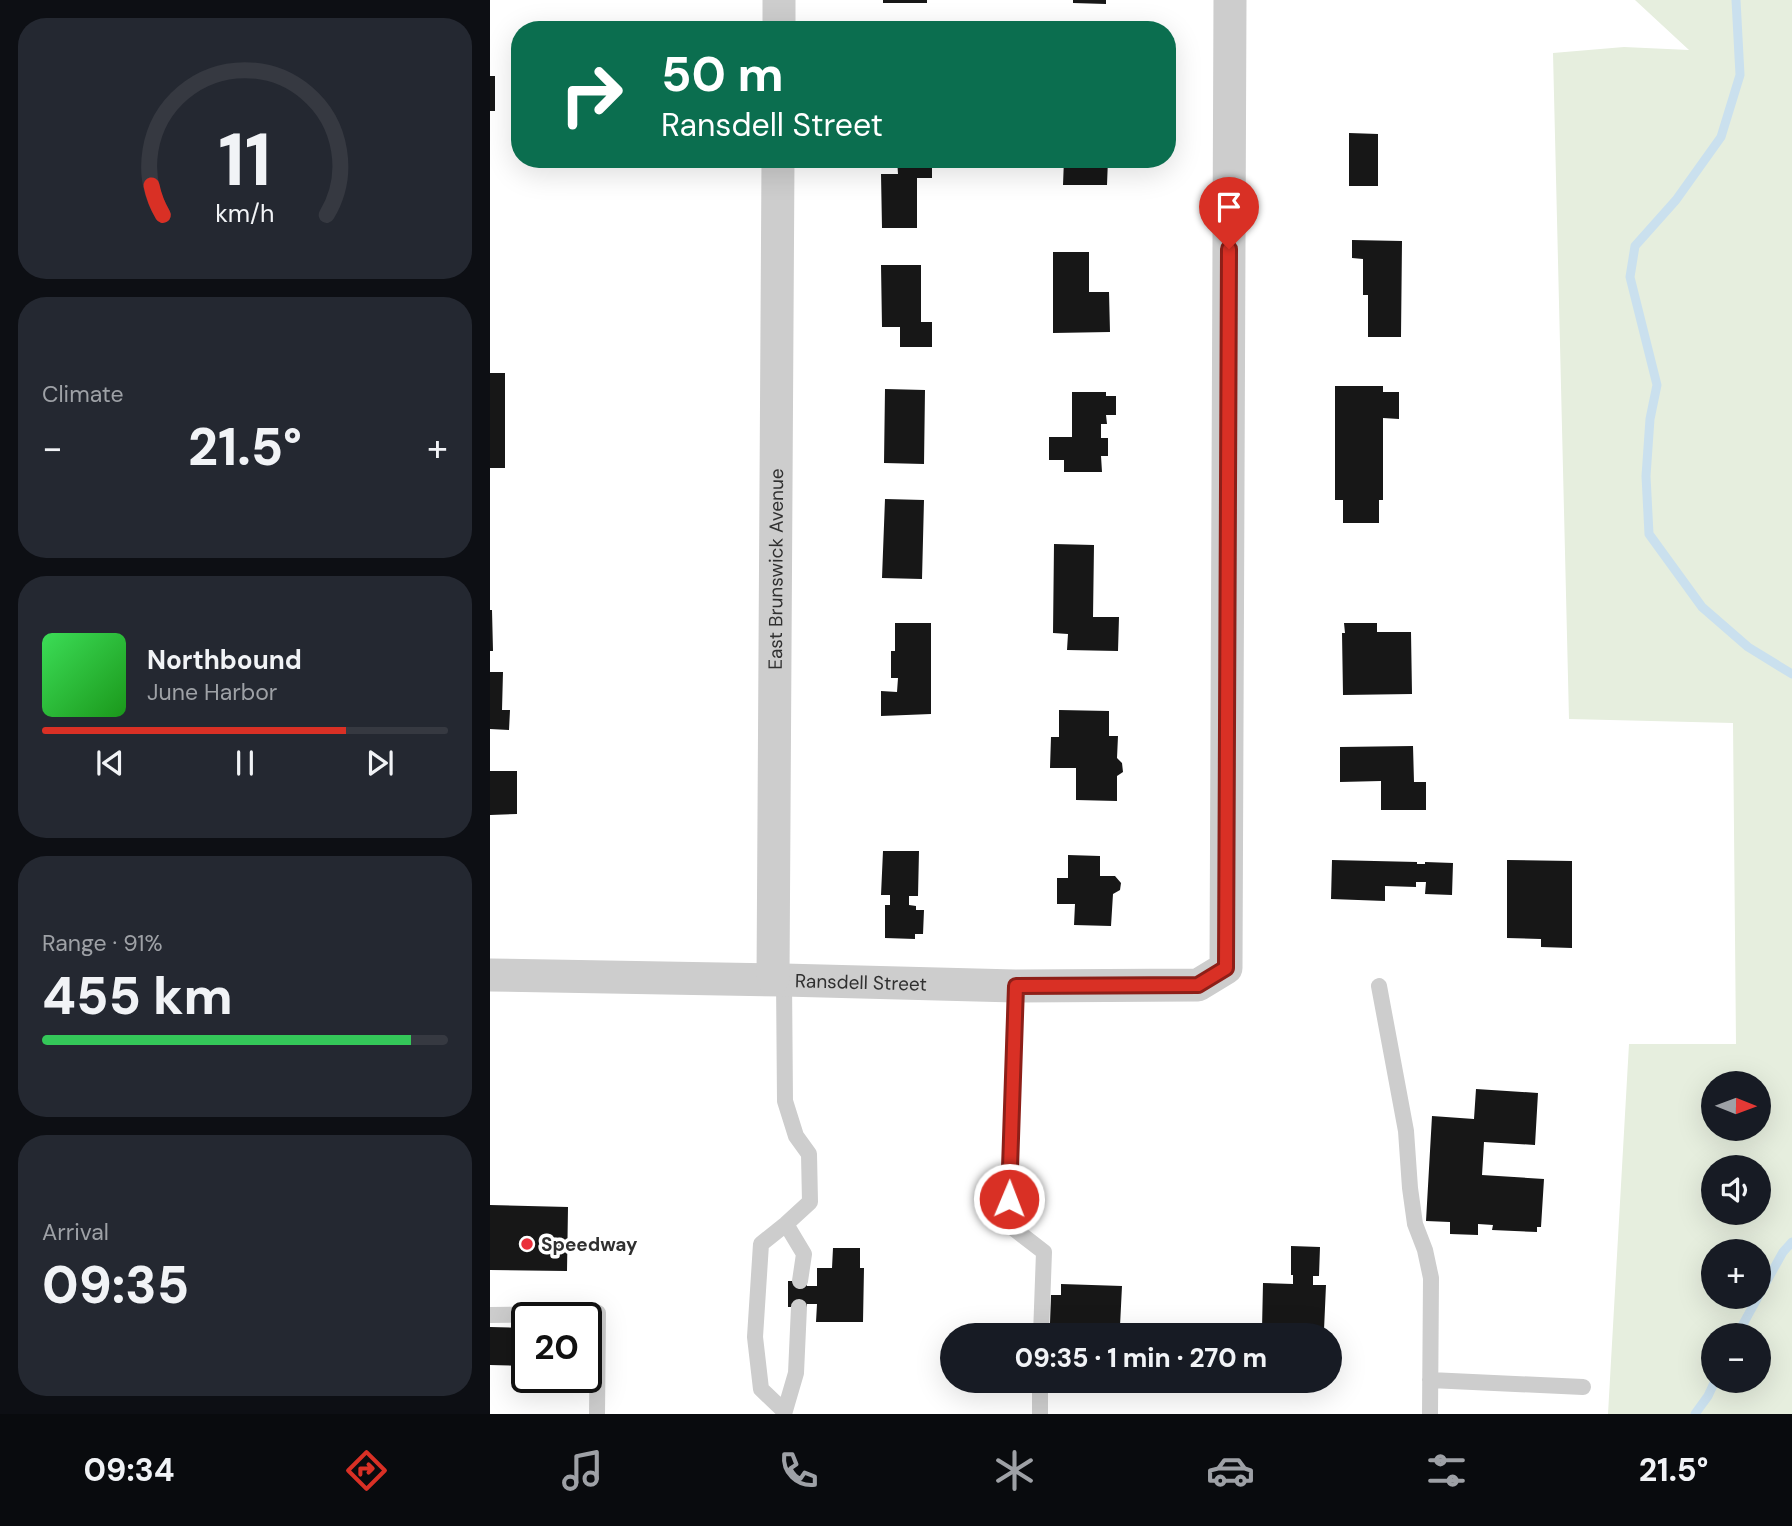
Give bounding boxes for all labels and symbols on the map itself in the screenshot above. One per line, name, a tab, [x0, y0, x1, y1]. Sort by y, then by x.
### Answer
pin	[1199, 177, 1259, 249]
street label: East Brunswick Avenue	[763, 468, 789, 670]
street label: Ransdell Street	[795, 968, 927, 997]
north arrow	[1701, 1071, 1771, 1141]
position arrow	[972, 1162, 1046, 1236]
place label: Speedway	[541, 1232, 638, 1257]
marker: Speedway	[519, 1236, 535, 1252]
speed limit sign: 20	[511, 1302, 602, 1393]

